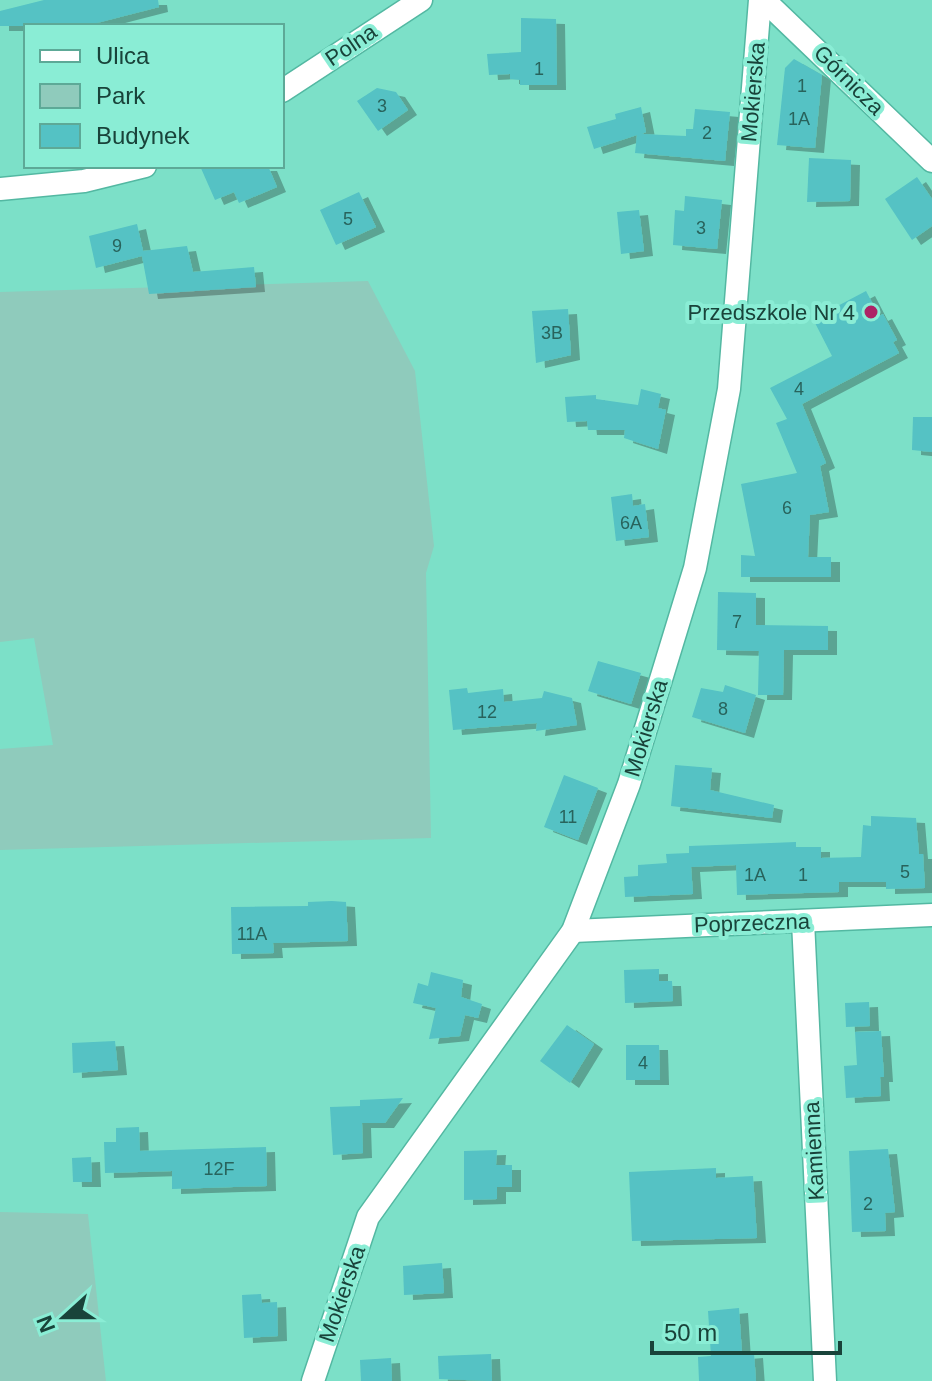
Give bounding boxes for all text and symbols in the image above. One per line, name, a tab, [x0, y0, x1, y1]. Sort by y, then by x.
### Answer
street label: Polna	[321, 18, 382, 71]
legend	[24, 24, 284, 168]
street label: Mokierska	[736, 40, 770, 143]
street label: Górnicza	[809, 40, 889, 120]
text: Ulica	[96, 42, 150, 69]
house number: 1	[534, 59, 544, 79]
house number: 1	[797, 76, 807, 96]
text: Park	[96, 82, 146, 109]
house number: 3	[377, 96, 387, 116]
house number: 1A	[788, 109, 810, 129]
text: Budynek	[96, 122, 190, 149]
house number: 2	[702, 123, 712, 143]
house number: 5	[343, 209, 353, 229]
house number: 3	[696, 218, 706, 238]
house number: 9	[112, 236, 122, 256]
place label: Przedszkole Nr 4	[687, 300, 855, 325]
marker: Przedszkole Nr 4	[862, 303, 880, 321]
house number: 3B	[541, 323, 563, 343]
house number: 4	[794, 379, 804, 399]
house number: 6	[782, 498, 792, 518]
house number: 6A	[620, 513, 642, 533]
house number: 7	[732, 612, 742, 632]
street label: Mokierska	[619, 676, 673, 780]
house number: 8	[718, 699, 728, 719]
house number: 12	[477, 702, 497, 722]
house number: 11	[559, 807, 577, 827]
house number: 5	[900, 862, 910, 882]
house number: 1A	[744, 865, 766, 885]
house number: 1	[798, 865, 808, 885]
street label: Poprzeczna	[694, 908, 811, 938]
house number: 11A	[237, 924, 267, 944]
house number: 4	[638, 1053, 648, 1073]
street label: Kamienna	[799, 1100, 829, 1201]
house number: 12F	[203, 1159, 235, 1179]
house number: 2	[863, 1194, 873, 1214]
street label: Mokierska	[314, 1242, 370, 1345]
north arrow	[24, 1277, 104, 1357]
scale bar	[652, 1305, 840, 1355]
text: N	[31, 1312, 60, 1336]
text: 50 m	[664, 1319, 717, 1346]

